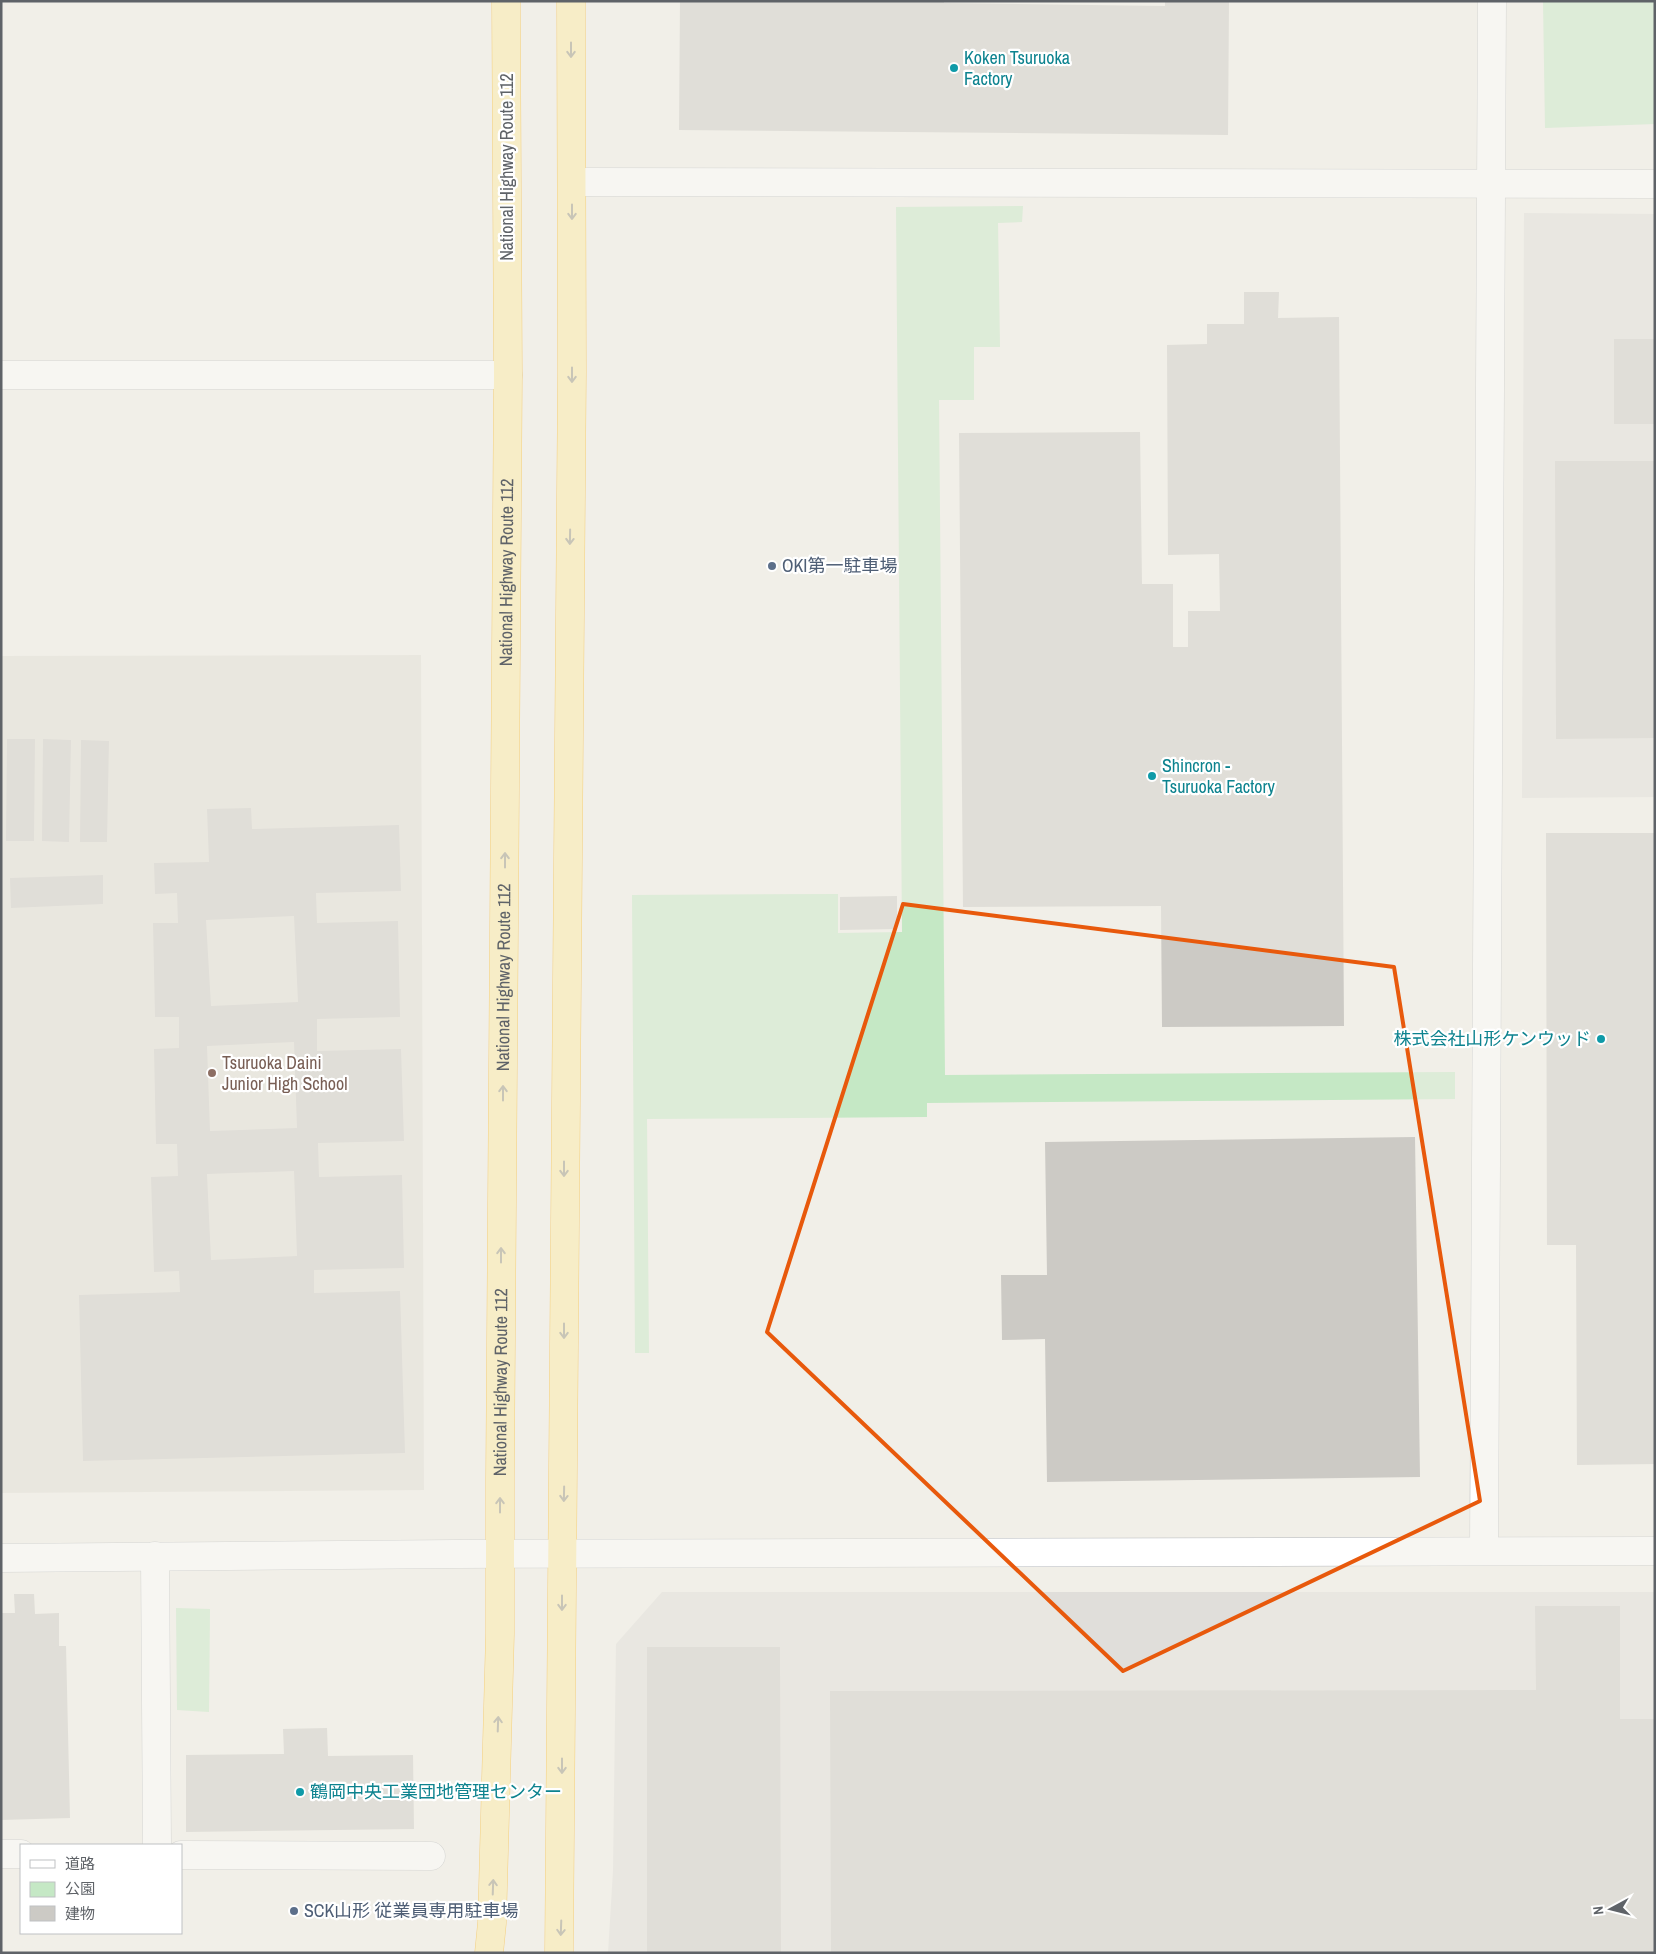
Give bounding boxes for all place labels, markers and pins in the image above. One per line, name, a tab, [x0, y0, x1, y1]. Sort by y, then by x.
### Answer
place label: Koken Tsuruoka Factory	[964, 45, 1070, 91]
marker: Koken Tsuruoka Factory	[948, 62, 960, 74]
place label: OKI第一駐車場	[782, 553, 897, 578]
marker: OKI第一駐車場	[766, 560, 778, 572]
place label: Shincron - Tsuruoka Factory	[1162, 753, 1275, 799]
marker: Shincron - Tsuruoka Factory	[1146, 770, 1158, 782]
place label: 株式会社山形ケンウッド	[1394, 1026, 1591, 1051]
marker: 株式会社山形ケンウッド	[1595, 1033, 1607, 1045]
place label: Tsuruoka Daini Junior High School	[222, 1050, 348, 1096]
marker: Tsuruoka Daini Junior High School	[206, 1067, 218, 1079]
place label: 鶴岡中央工業団地管理センター	[310, 1779, 562, 1804]
marker: 鶴岡中央工業団地管理センター	[294, 1786, 306, 1798]
place label: SCK山形 従業員専用駐車場	[304, 1898, 518, 1923]
marker: SCK山形 従業員専用駐車場	[288, 1905, 300, 1917]

